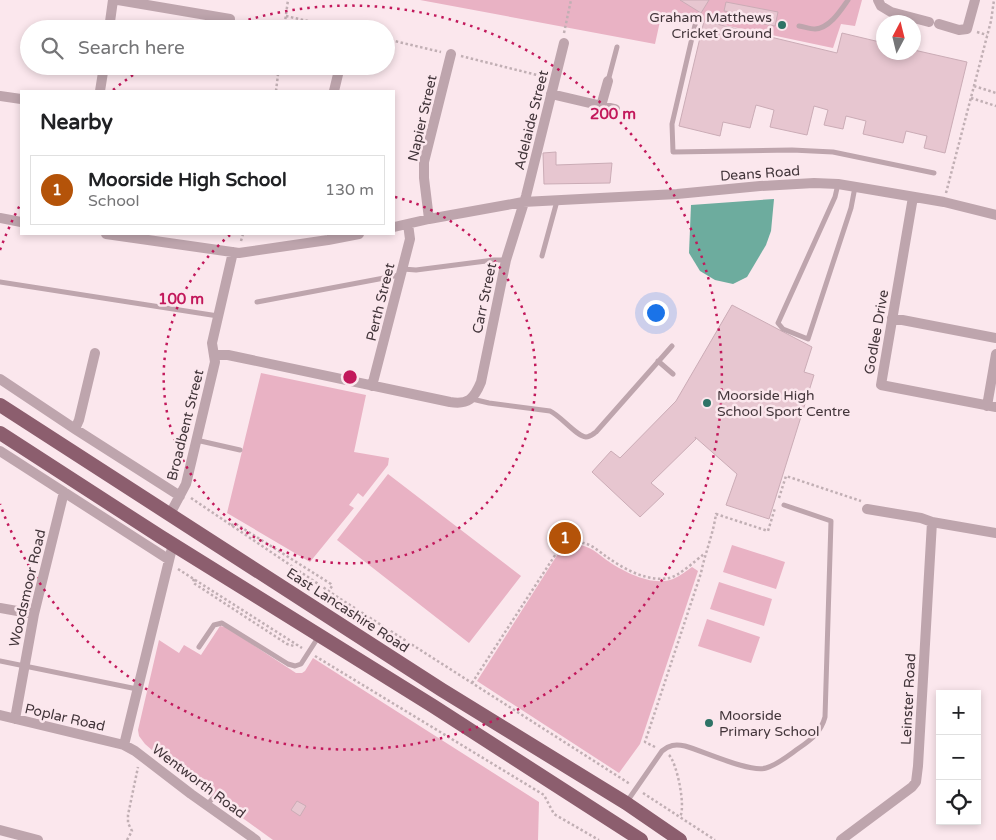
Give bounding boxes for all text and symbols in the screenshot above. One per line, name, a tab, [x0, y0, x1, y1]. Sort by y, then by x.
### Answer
place label: Graham Matthews Cricket Ground	[649, 9, 772, 42]
north arrow	[876, 15, 921, 60]
marker: Graham Matthews Cricket Ground	[776, 19, 788, 31]
search box	[20, 20, 395, 75]
icon: search	[38, 34, 66, 62]
text: Search here	[78, 37, 185, 59]
street label: Adelaide Street	[511, 68, 552, 172]
street label: Napier Street	[404, 73, 441, 163]
text: 200 m	[590, 105, 636, 123]
text: Nearby	[40, 110, 113, 135]
street label: Deans Road	[719, 162, 801, 185]
text: Moorside High School	[88, 169, 287, 191]
text: 1	[52, 180, 62, 200]
text: 130 m	[325, 180, 374, 200]
text: School	[88, 191, 140, 211]
street label: Perth Street	[363, 261, 399, 343]
street label: Carr Street	[469, 261, 500, 335]
street label: Godlee Drive	[861, 288, 892, 376]
text: 100 m	[158, 290, 204, 308]
your location	[643, 300, 669, 326]
street label: Broadbent Street	[163, 367, 208, 483]
centre of rings	[341, 368, 359, 386]
place label: Moorside High School Sport Centre	[717, 387, 850, 420]
marker: Moorside High School Sport Centre	[701, 397, 713, 409]
pin: 1	[549, 519, 581, 557]
street label: Woodsmoor Road	[6, 528, 49, 649]
street label: East Lancashire Road	[283, 564, 412, 656]
street label: Leinster Road	[898, 653, 919, 745]
map controls	[936, 690, 981, 825]
button: +	[936, 690, 981, 735]
street label: Poplar Road	[23, 700, 107, 735]
place label: Moorside Primary School	[719, 707, 820, 740]
marker: Moorside Primary School	[703, 717, 715, 729]
button: −	[936, 735, 981, 780]
street label: Wentworth Road	[149, 741, 249, 822]
button: locate	[936, 780, 981, 825]

